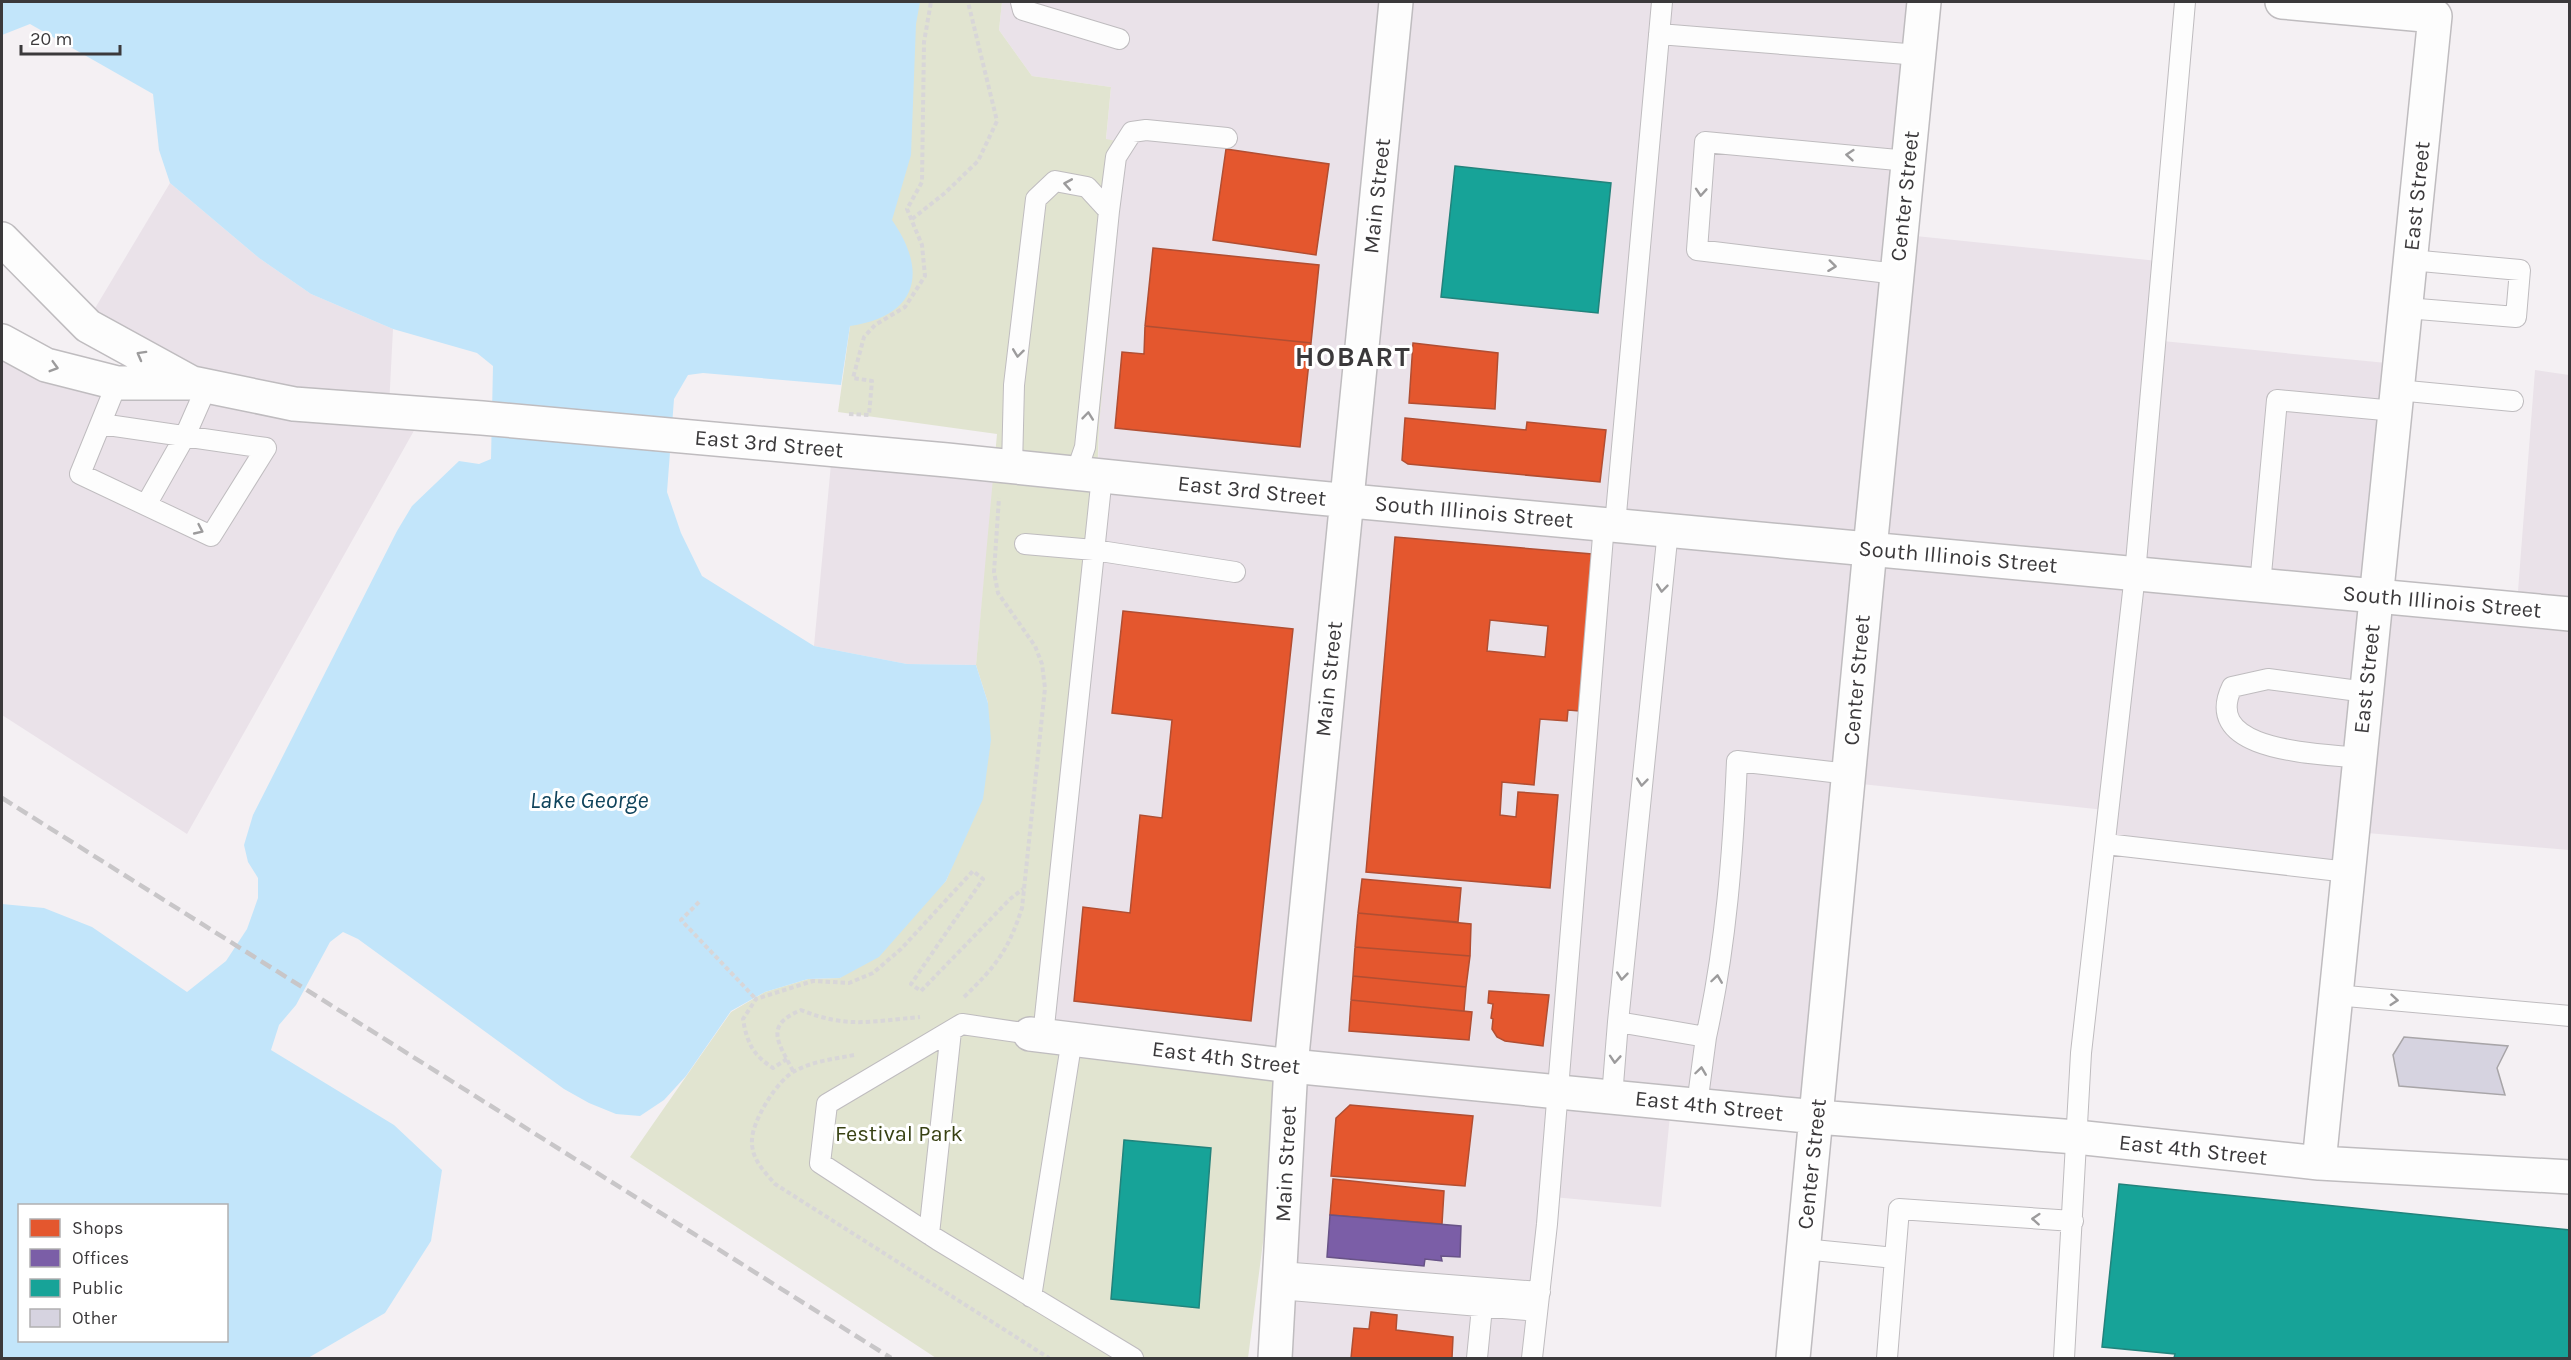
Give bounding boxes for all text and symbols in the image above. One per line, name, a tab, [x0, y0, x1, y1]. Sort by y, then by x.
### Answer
scale bar	[21, 18, 120, 56]
text: 20 m	[30, 28, 72, 50]
street label: Center Street	[1885, 129, 1925, 263]
street label: Main Street	[1358, 137, 1396, 255]
street label: East Street	[2398, 140, 2436, 252]
one-way arrow	[1845, 149, 1854, 162]
one-way arrow	[1064, 178, 1073, 190]
one-way arrow	[1695, 187, 1708, 196]
one-way arrow	[1828, 260, 1837, 272]
district label: HOBART	[1295, 340, 1411, 373]
one-way arrow	[1012, 349, 1025, 358]
one-way arrow	[136, 351, 147, 362]
one-way arrow	[48, 360, 59, 372]
one-way arrow	[1081, 412, 1094, 421]
street label: East 3rd Street	[694, 425, 844, 463]
street label: East 3rd Street	[1176, 470, 1328, 512]
street label: South Illinois Street	[1374, 490, 1574, 534]
one-way arrow	[192, 523, 203, 535]
street label: South Illinois Street	[1858, 535, 2058, 579]
street label: South Illinois Street	[2342, 580, 2542, 624]
one-way arrow	[1656, 584, 1669, 593]
street label: Center Street	[1838, 614, 1876, 746]
street label: Main Street	[1310, 620, 1348, 738]
street label: East Street	[2348, 623, 2386, 735]
one-way arrow	[1636, 778, 1649, 787]
water label: Lake George	[530, 786, 648, 814]
one-way arrow	[1616, 972, 1629, 981]
one-way arrow	[1711, 974, 1723, 983]
one-way arrow	[2389, 993, 2398, 1006]
street label: East 4th Street	[1150, 1036, 1302, 1080]
one-way arrow	[1609, 1055, 1622, 1064]
one-way arrow	[1695, 1066, 1707, 1075]
street label: East 4th Street	[1634, 1085, 1784, 1127]
street label: Center Street	[1792, 1097, 1832, 1231]
street label: Main Street	[1270, 1105, 1302, 1223]
park label: Festival Park	[835, 1121, 963, 1147]
street label: East 4th Street	[2118, 1129, 2268, 1171]
legend	[18, 1204, 228, 1342]
one-way arrow	[2031, 1212, 2040, 1225]
text: Shops	[72, 1217, 124, 1239]
text: Offices	[72, 1247, 129, 1269]
text: Public	[72, 1277, 123, 1299]
text: Other	[72, 1307, 117, 1329]

